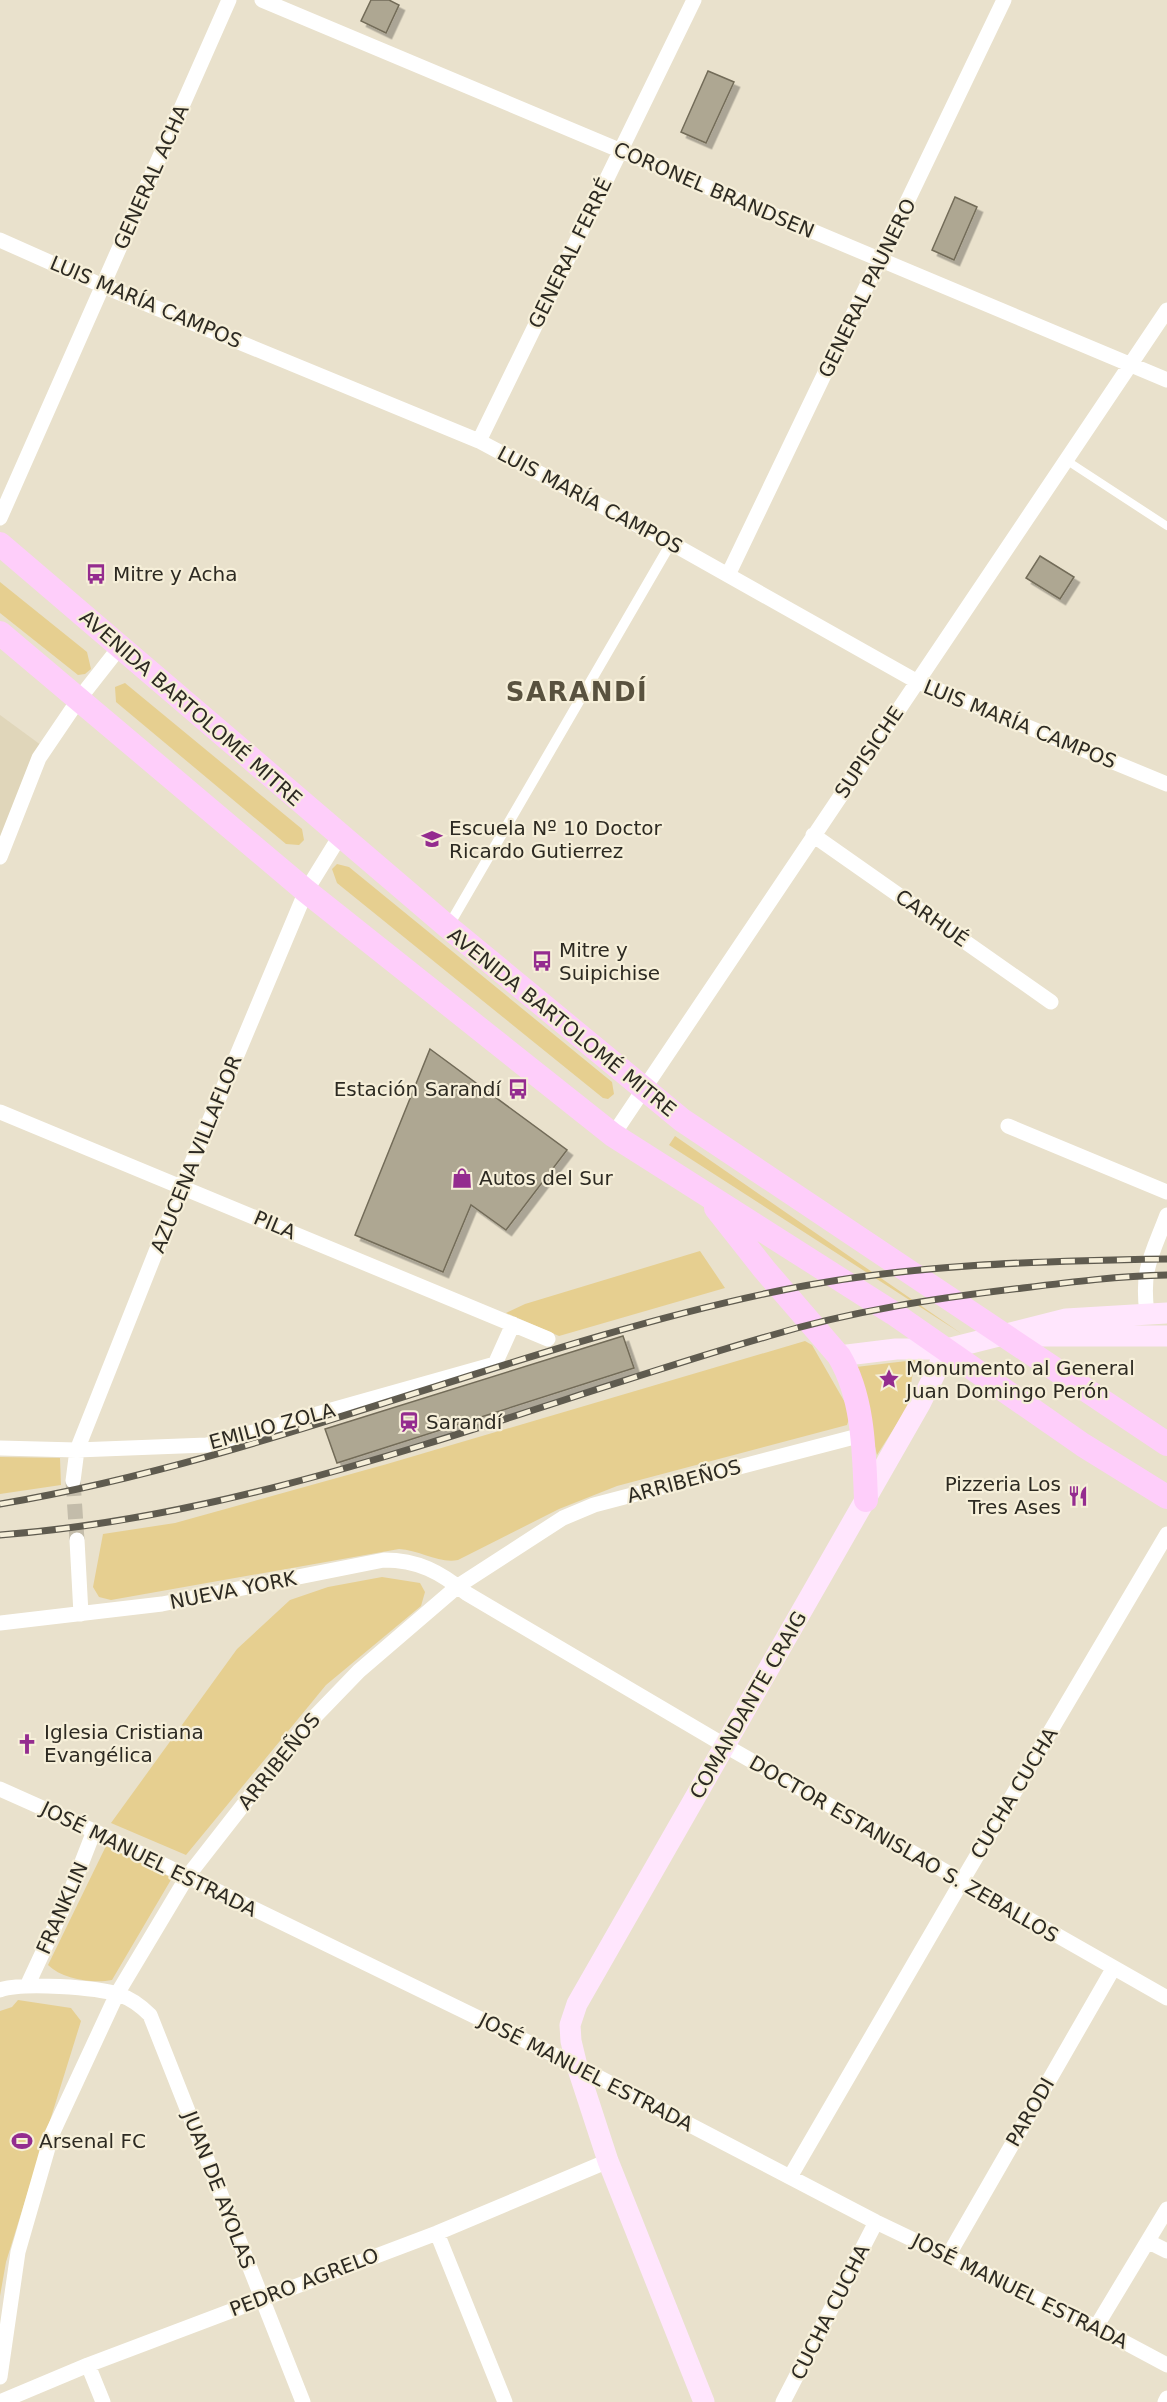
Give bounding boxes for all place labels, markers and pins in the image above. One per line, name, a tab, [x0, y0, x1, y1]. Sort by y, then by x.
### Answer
bus stop icon: Mitre y Acha	[84, 562, 108, 586]
place label: Mitre y Acha	[113, 562, 238, 586]
place label: Escuela Nº 10 Doctor Ricardo Gutierrez	[449, 816, 662, 863]
school or university icon: Escuela Nº 10 Doctor Ricardo Gutierrez	[420, 827, 444, 851]
place label: Mitre y Suipichise	[559, 938, 660, 985]
bus stop icon: Mitre y Suipichise	[530, 949, 554, 973]
place label: Estación Sarandí	[334, 1077, 502, 1101]
bus stop icon: Estación Sarandí	[506, 1077, 530, 1101]
shop icon: Autos del Sur	[450, 1166, 474, 1190]
place label: Autos del Sur	[479, 1166, 613, 1190]
place label: Monumento al General Juan Domingo Perón	[904, 1356, 1135, 1403]
place icon: Monumento al General Juan Domingo Perón	[877, 1367, 901, 1391]
station icon: Sarandí	[397, 1410, 421, 1434]
place label: Sarandí	[426, 1410, 504, 1434]
place label: Pizzeria Los Tres Ases	[945, 1472, 1061, 1519]
restaurant icon: Pizzeria Los Tres Ases	[1066, 1484, 1090, 1508]
place label: Iglesia Cristiana Evangélica	[44, 1720, 204, 1767]
church icon: Iglesia Cristiana Evangélica	[15, 1732, 39, 1756]
sports icon: Arsenal FC	[10, 2129, 34, 2153]
place label: Arsenal FC	[39, 2129, 146, 2153]

